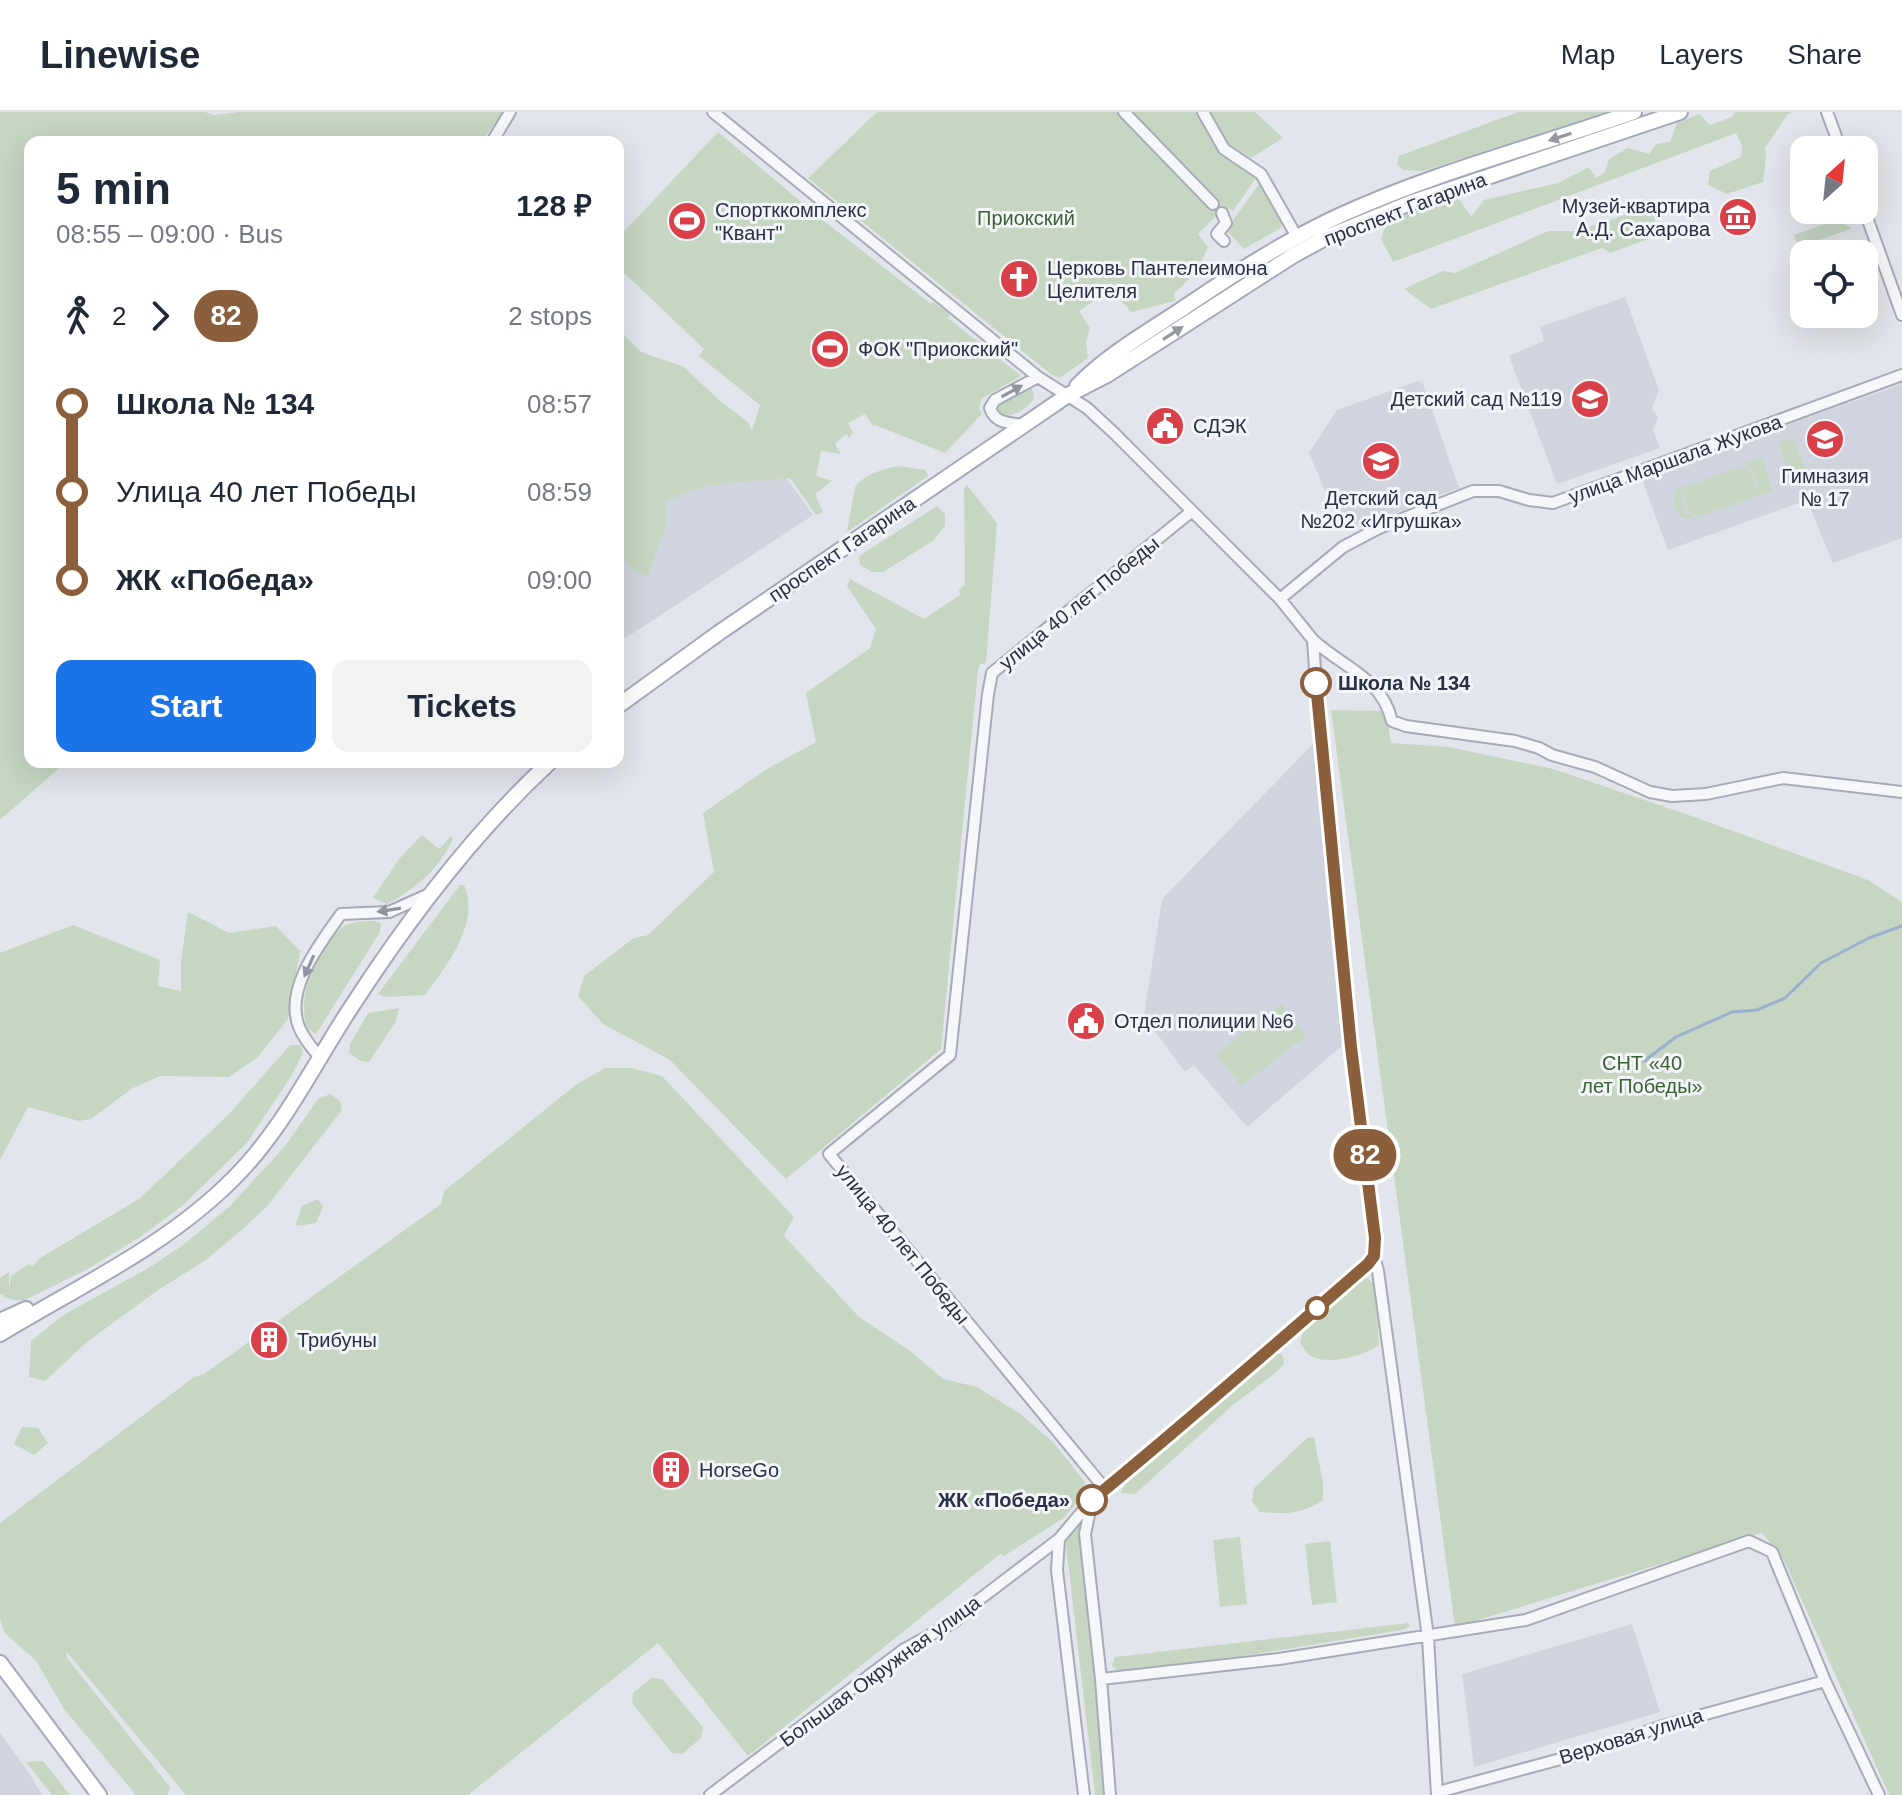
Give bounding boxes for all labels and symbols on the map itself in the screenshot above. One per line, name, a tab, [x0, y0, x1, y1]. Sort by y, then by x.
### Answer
one-way arrow	[1548, 131, 1572, 143]
north arrow	[1790, 136, 1878, 224]
street label: проспект Гагарина	[1321, 168, 1490, 250]
place label: Музей-квартира А.Д. Сахарова	[1562, 195, 1711, 240]
museum icon: Музей-квартира А.Д. Сахарова	[1717, 196, 1759, 238]
place label: Спортккомплекс "Квант"	[715, 199, 866, 244]
sports icon: Спортккомплекс "Квант"	[666, 200, 708, 242]
park label: Приокский	[977, 207, 1075, 229]
place label: Церковь Пантелеимона Целителя	[1047, 257, 1269, 302]
church icon: Церковь Пантелеимона Целителя	[998, 258, 1040, 300]
one-way arrow	[1162, 326, 1184, 341]
sports icon: ФОК "Приокский"	[809, 328, 851, 370]
place label: ФОК "Приокский"	[858, 338, 1018, 360]
school or university icon: Детский сад №119	[1569, 378, 1611, 420]
one-way arrow	[1001, 384, 1024, 398]
place label: Детский сад №119	[1391, 388, 1562, 410]
public building icon: СДЭК	[1144, 405, 1186, 447]
street label: улица Маршала Жукова	[1565, 410, 1785, 508]
place label: СДЭК	[1193, 415, 1247, 437]
school or university icon: Гимназия № 17	[1804, 418, 1846, 460]
school or university icon: Детский сад №202 «Игрушка»	[1360, 440, 1402, 482]
place label: Гимназия № 17	[1781, 465, 1869, 510]
place label: Детский сад №202 «Игрушка»	[1300, 487, 1462, 532]
street label: проспект Гагарина	[765, 491, 920, 606]
street label: улица 40 лет Победы	[995, 532, 1163, 674]
marker: Школа № 134	[1301, 668, 1331, 698]
place label: Школа № 134	[1338, 672, 1471, 694]
one-way arrow	[376, 904, 401, 917]
one-way arrow	[302, 955, 315, 978]
public building icon: Отдел полиции №6	[1065, 1000, 1107, 1042]
place label: Отдел полиции №6	[1114, 1010, 1294, 1032]
park label: СНТ «40 лет Победы»	[1581, 1052, 1703, 1097]
line badge: 82	[1329, 1129, 1401, 1181]
street label: улица 40 лет Победы	[832, 1160, 974, 1328]
unlabelled marker	[1306, 1297, 1328, 1319]
building icon: Трибуны	[248, 1319, 290, 1361]
place label: Трибуны	[297, 1329, 377, 1351]
building icon: HorseGo	[650, 1449, 692, 1491]
place label: HorseGo	[699, 1459, 779, 1481]
marker: ЖК «Победа»	[1077, 1485, 1107, 1515]
place label: ЖК «Победа»	[937, 1489, 1070, 1511]
street label: Большая Окружная улица	[776, 1591, 985, 1751]
street label: Верховая улица	[1556, 1703, 1706, 1768]

